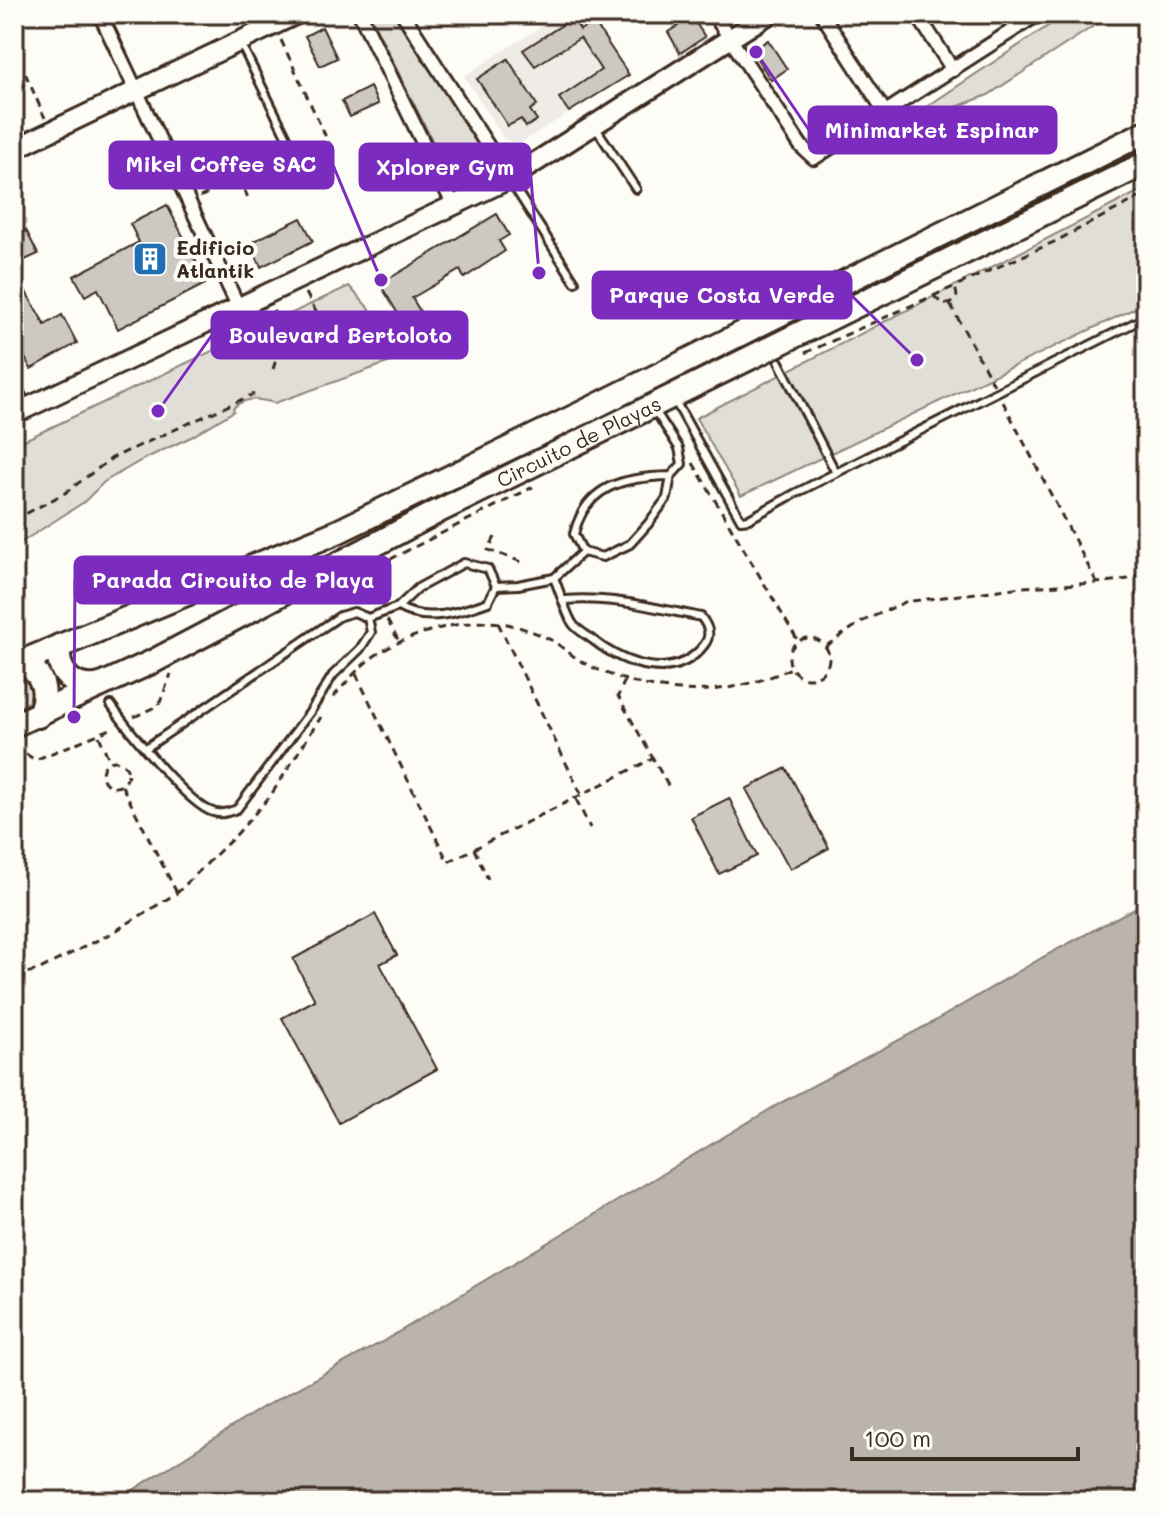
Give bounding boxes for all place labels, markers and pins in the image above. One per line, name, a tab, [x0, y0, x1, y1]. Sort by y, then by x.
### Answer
callout: Minimarket Espinar	[809, 107, 1056, 153]
callout: Mikel Coffee SAC	[110, 142, 333, 188]
callout: Xplorer Gym	[360, 144, 530, 190]
place label: Edificio Atlantik	[176, 234, 254, 283]
building icon: Edificio Atlantik	[131, 240, 169, 278]
callout: Parque Costa Verde	[593, 272, 851, 318]
callout: Boulevard Bertoloto	[212, 312, 467, 358]
callout: Parada Circuito de Playa	[75, 557, 390, 603]

